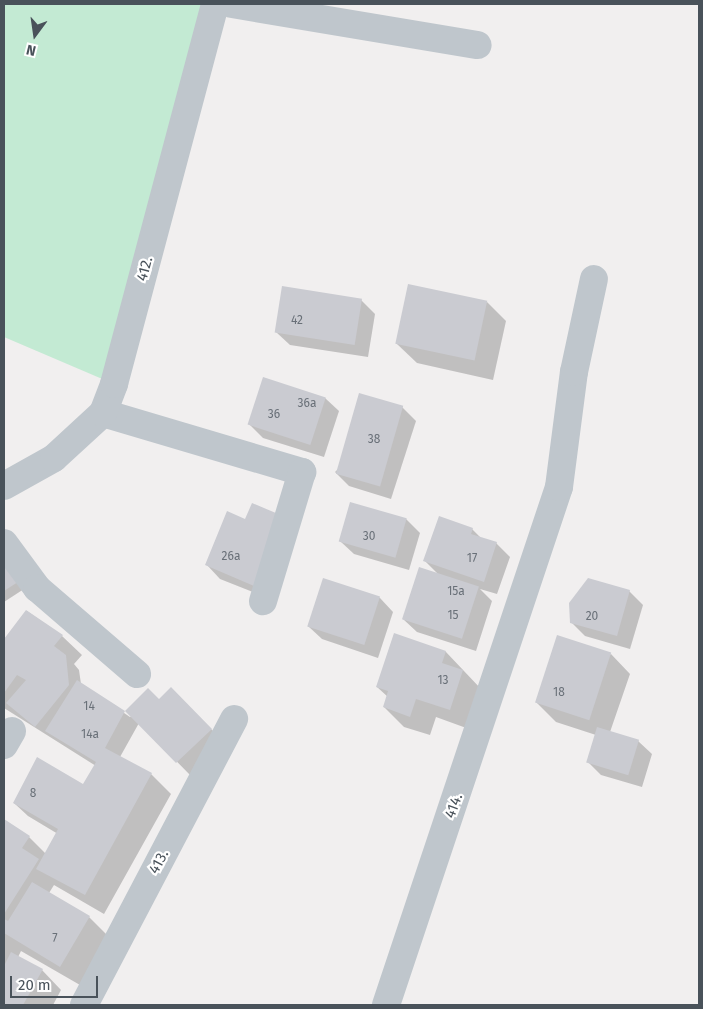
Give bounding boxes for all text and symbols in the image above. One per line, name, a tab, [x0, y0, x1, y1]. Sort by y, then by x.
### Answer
north arrow	[10, 10, 60, 60]
text: N	[25, 41, 38, 59]
street label: 412.	[133, 255, 157, 283]
house number: 42	[291, 314, 303, 328]
house number: 36a	[298, 397, 316, 411]
house number: 36	[268, 408, 280, 422]
house number: 38	[368, 433, 380, 447]
house number: 30	[363, 530, 375, 544]
house number: 26a	[222, 550, 240, 564]
house number: 17	[467, 552, 477, 566]
house number: 15a	[447, 585, 465, 599]
house number: 15	[447, 609, 459, 623]
house number: 20	[586, 610, 598, 624]
house number: 13	[437, 674, 449, 688]
house number: 18	[553, 686, 565, 700]
house number: 14	[83, 700, 95, 714]
house number: 14a	[81, 728, 99, 742]
house number: 8	[30, 787, 36, 801]
street label: 414.	[441, 791, 467, 821]
street label: 413.	[145, 847, 173, 877]
house number: 7	[52, 932, 58, 946]
scale bar	[12, 966, 100, 998]
text: 20 m	[18, 976, 51, 994]

